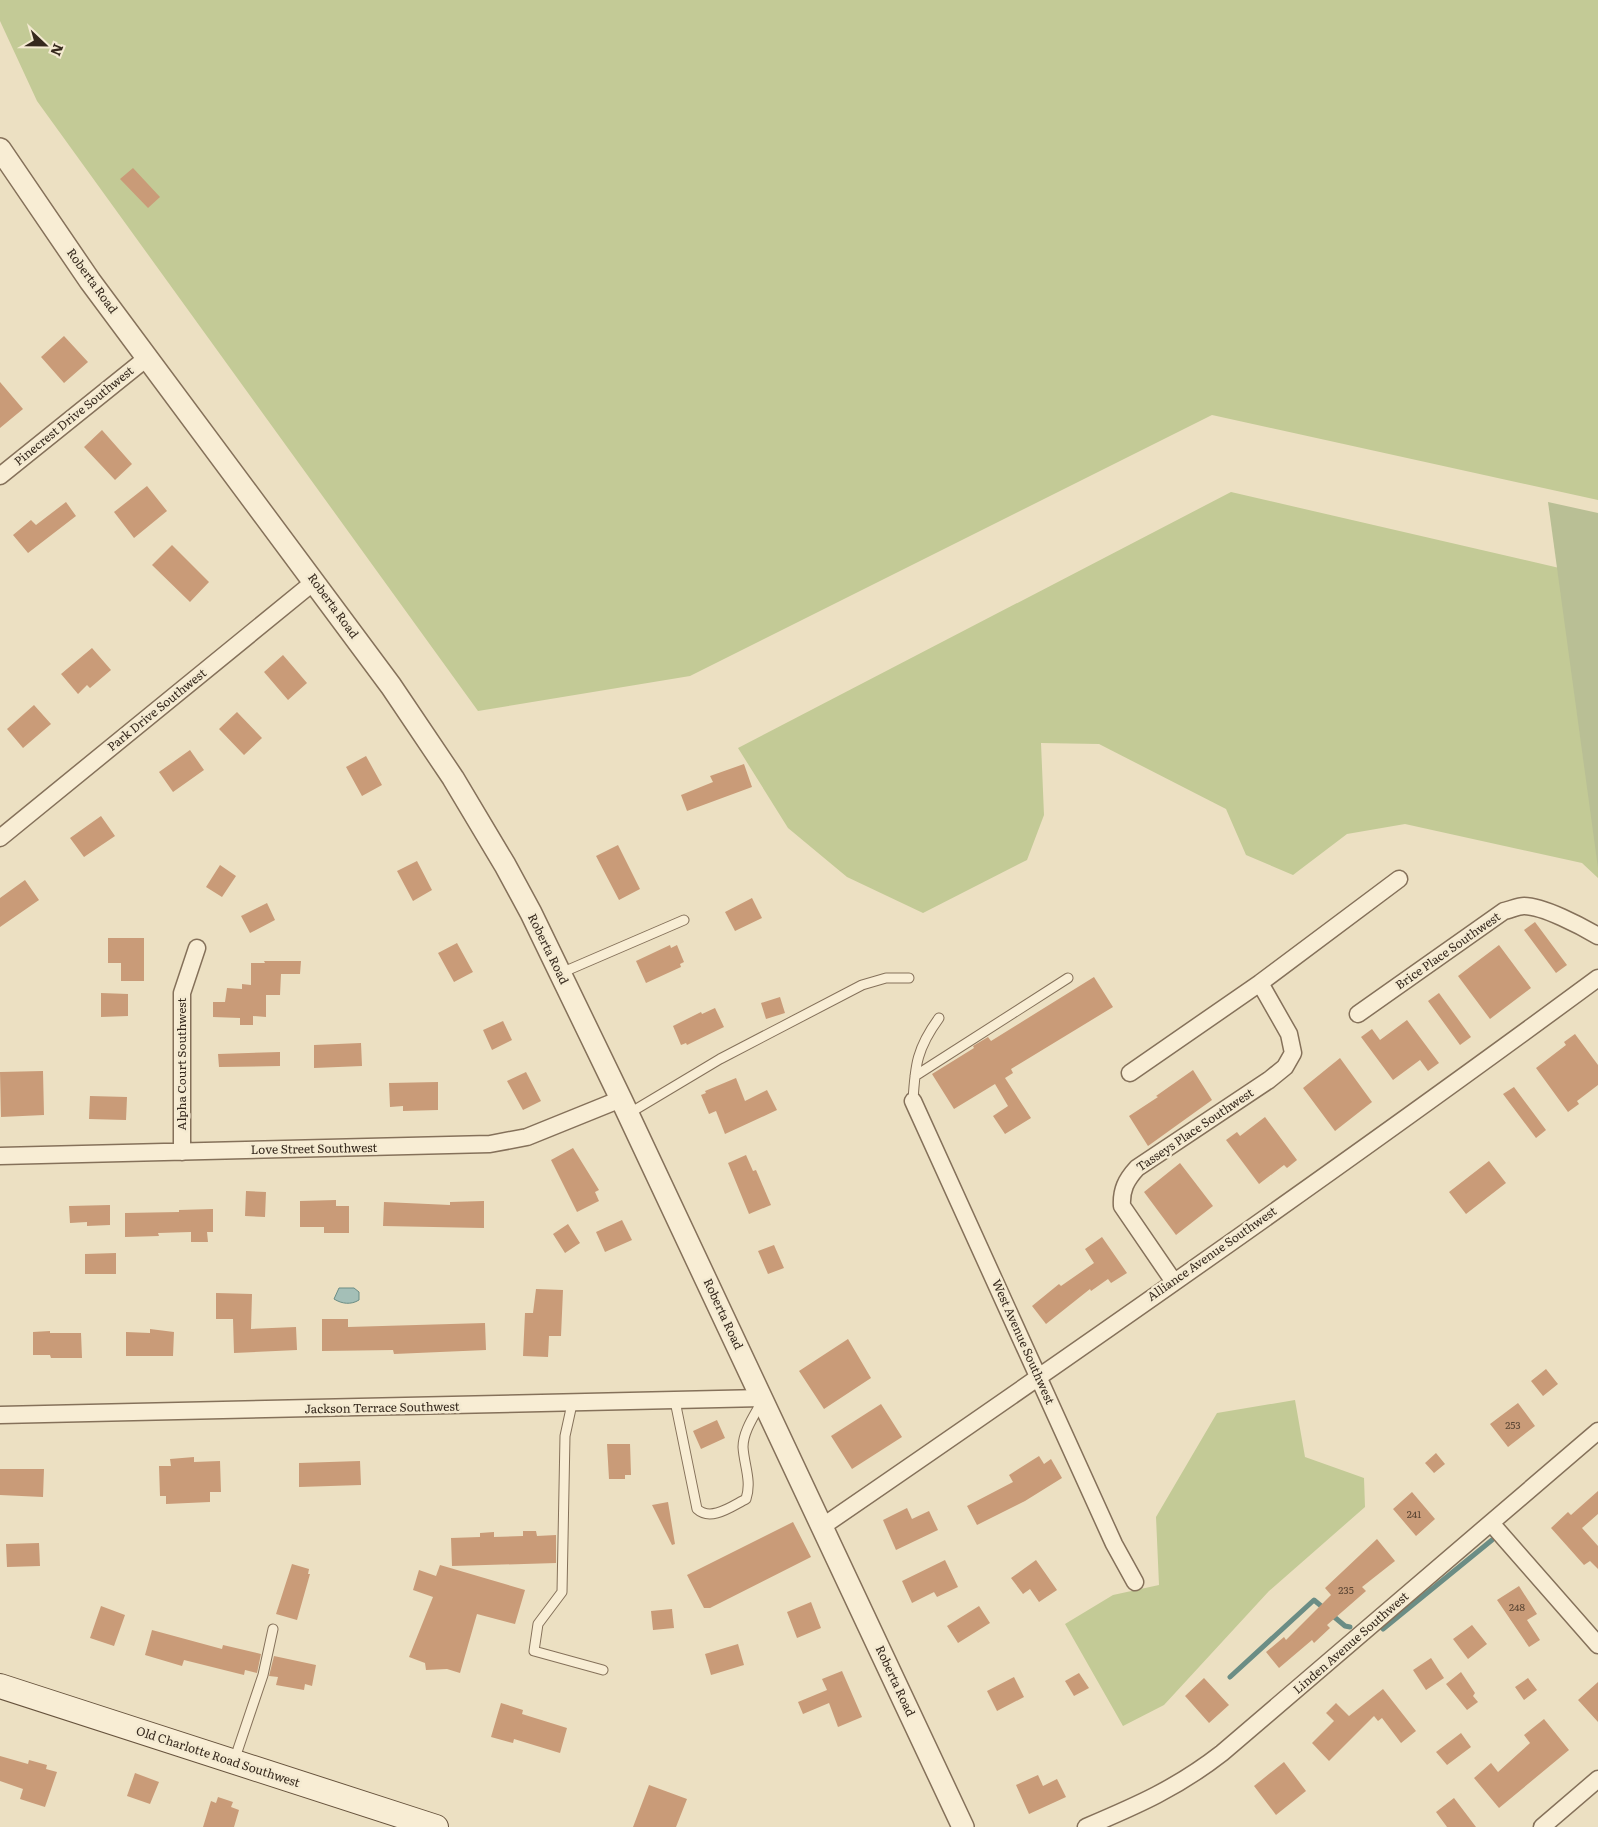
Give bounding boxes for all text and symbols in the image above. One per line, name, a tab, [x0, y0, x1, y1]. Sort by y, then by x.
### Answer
north arrow	[20, 20, 70, 70]
text: N	[46, 41, 69, 60]
street label: Roberta Road	[63, 244, 123, 317]
street label: Pinecrest Drive Southwest	[10, 361, 137, 469]
street label: Roberta Road	[304, 569, 364, 642]
street label: Park Drive Southwest	[103, 664, 210, 755]
street label: Brice Place Southwest	[1391, 907, 1504, 993]
street label: Roberta Road	[524, 910, 574, 988]
street label: Alpha Court Southwest	[172, 997, 190, 1130]
street label: Tasseys Place Southwest	[1132, 1083, 1257, 1175]
street label: Love Street Southwest	[250, 1138, 378, 1158]
street label: Alliance Avenue Southwest	[1143, 1201, 1280, 1305]
street label: Roberta Road	[700, 1275, 749, 1353]
street label: West Avenue Southwest	[988, 1276, 1060, 1407]
street label: Jackson Terrace Southwest	[304, 1397, 460, 1417]
house number: 253	[1505, 1417, 1521, 1432]
house number: 241	[1407, 1506, 1421, 1521]
house number: 235	[1338, 1582, 1354, 1597]
street label: Linden Avenue Southwest	[1289, 1587, 1412, 1698]
house number: 248	[1509, 1599, 1526, 1614]
street label: Roberta Road	[872, 1642, 921, 1720]
street label: Old Charlotte Road Southwest	[134, 1721, 303, 1791]

